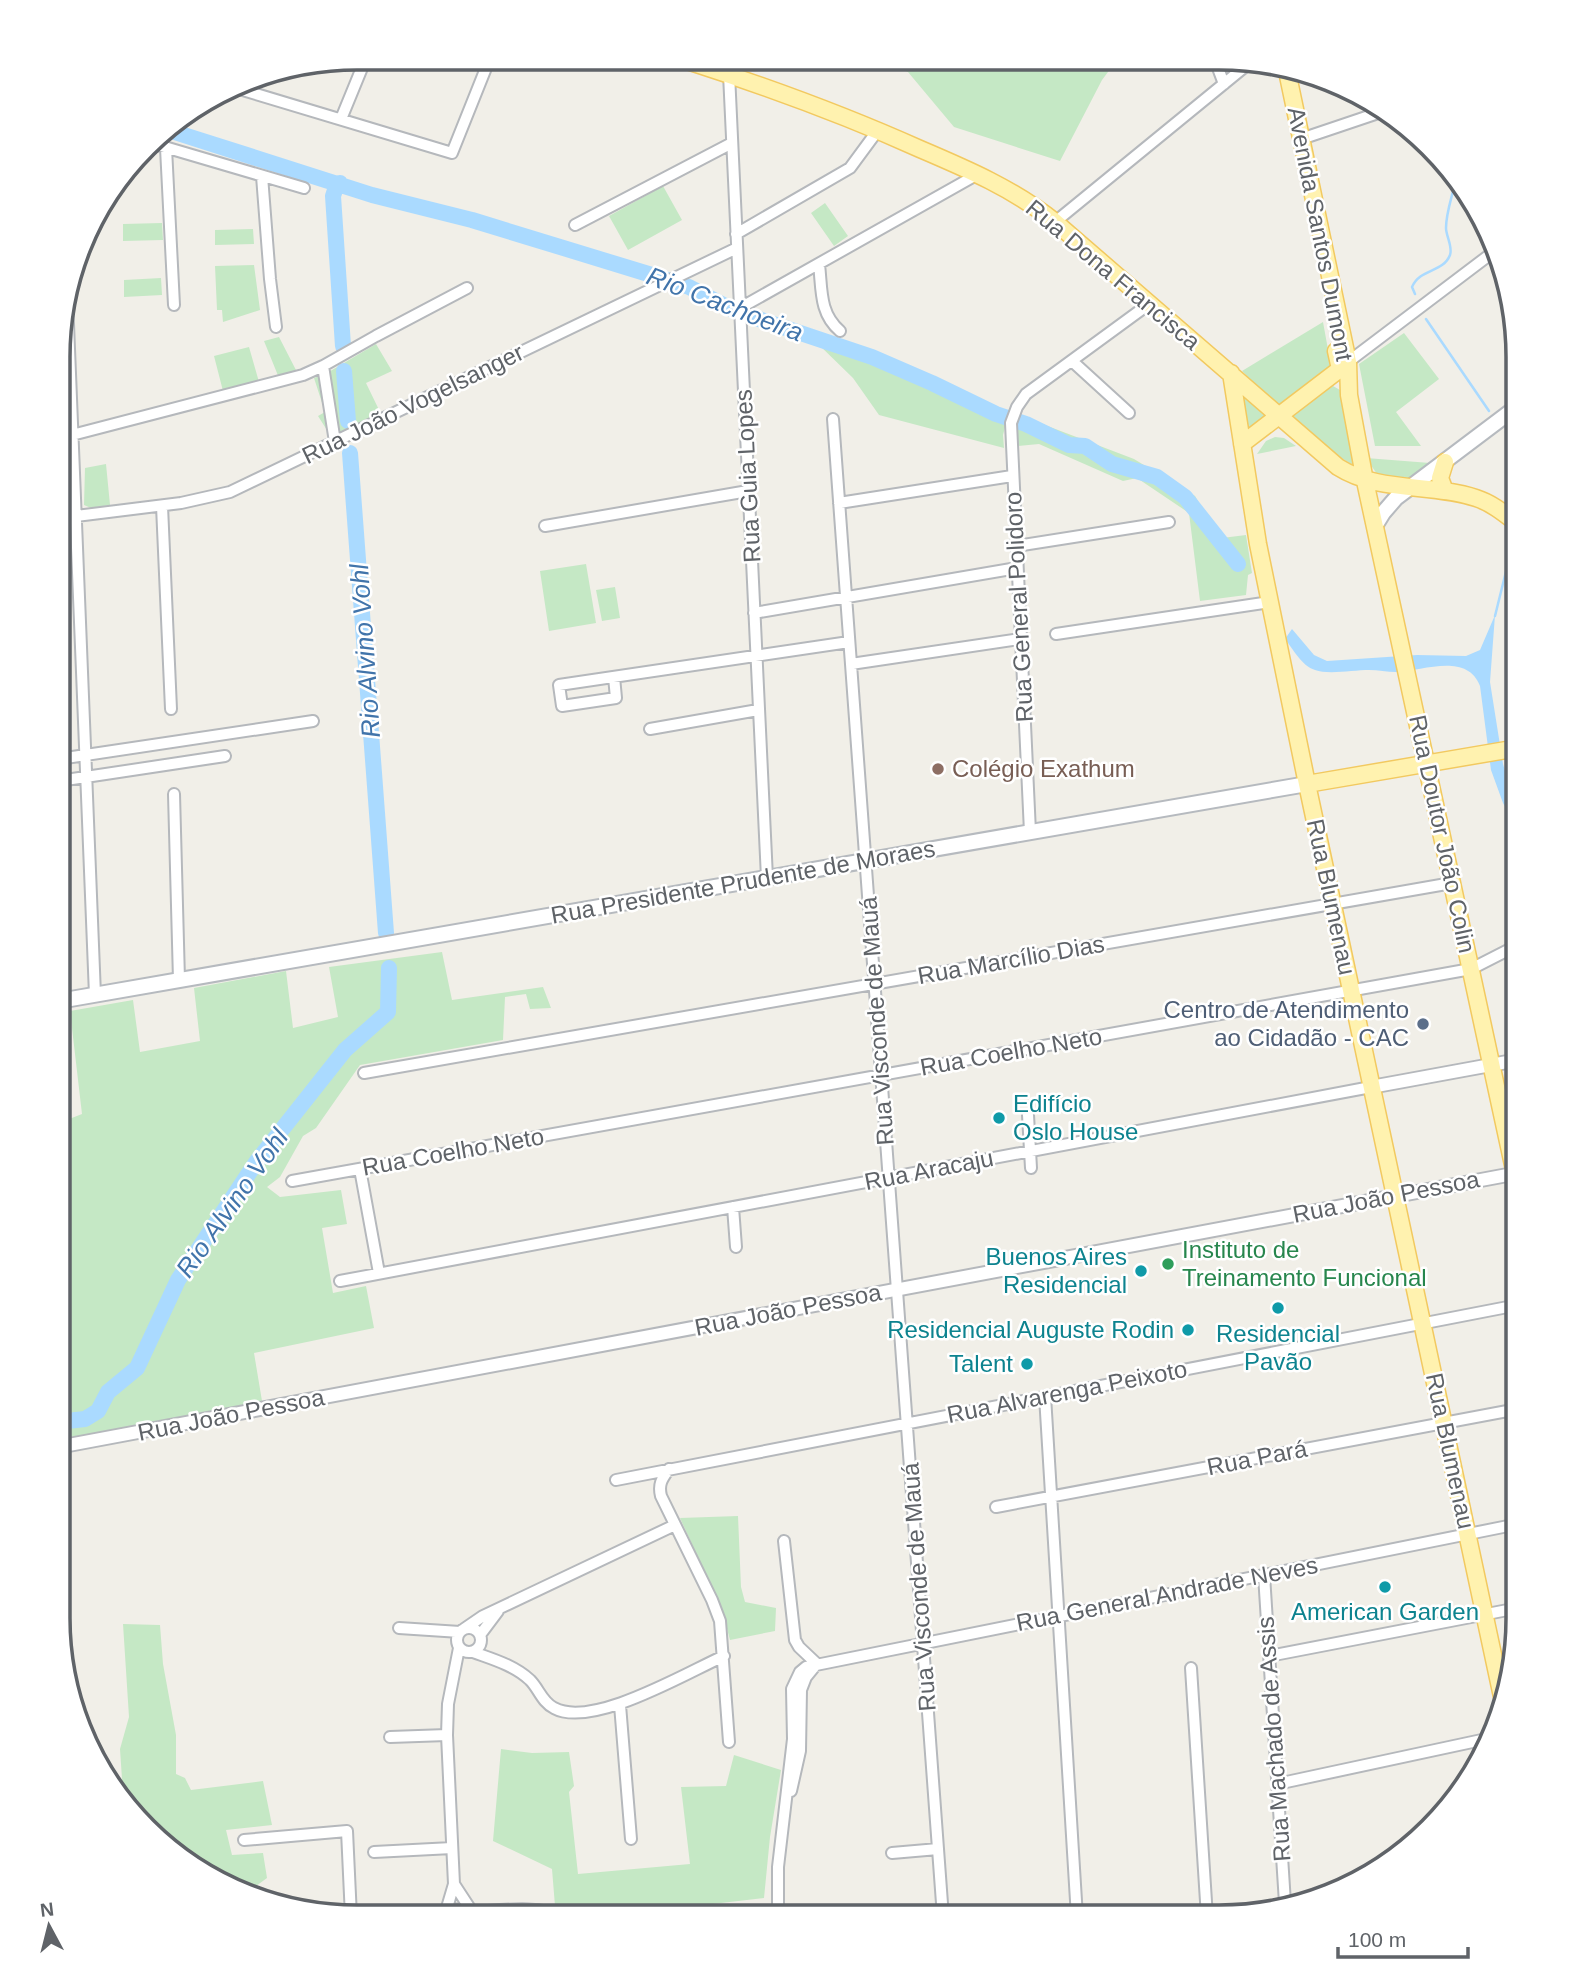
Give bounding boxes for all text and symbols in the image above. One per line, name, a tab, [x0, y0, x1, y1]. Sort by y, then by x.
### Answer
street label: Avenida Santos Dumont	[1283, 105, 1358, 364]
street label: Rua Dona Francisca	[1021, 194, 1206, 356]
water label: Rio Cachoeira	[643, 260, 807, 348]
street label: Rua João Vogelsanger	[298, 338, 528, 469]
street label: Rua Guia Lopes	[729, 389, 766, 563]
street label: Rua General Polidoro	[999, 491, 1038, 723]
water label: Rio Alvino Vohl	[344, 562, 386, 739]
street label: Rua Doutor João Colin	[1404, 712, 1481, 955]
place label: Colégio Exathum	[952, 755, 1135, 782]
marker: Colégio Exathum	[930, 761, 946, 777]
street label: Rua Blumenau	[1302, 816, 1361, 977]
street label: Rua Presidente Prudente de Moraes	[549, 834, 937, 929]
street label: Rua Visconde de Mauá	[854, 895, 899, 1146]
street label: Rua Marcílio Dias	[915, 930, 1107, 989]
place label: Centro de Atendimento ao Cidadão - CAC	[1164, 996, 1409, 1051]
marker: Centro de Atendimento ao Cidadão - CAC	[1415, 1016, 1431, 1032]
street label: Rua Coelho Neto	[918, 1022, 1104, 1081]
place label: Edifício Oslo House	[1013, 1090, 1138, 1145]
marker: Edifício Oslo House	[991, 1110, 1007, 1126]
water label: Rio Alvino Vohl	[170, 1122, 295, 1283]
street label: Rua Coelho Neto	[360, 1122, 546, 1181]
street label: Rua Aracaju	[862, 1144, 996, 1195]
street label: Rua João Pessoa	[1290, 1165, 1482, 1228]
place label: Instituto de Treinamento Funcional	[1182, 1236, 1427, 1291]
place label: Buenos Aires Residencial	[986, 1243, 1127, 1298]
marker: Instituto de Treinamento Funcional	[1160, 1256, 1176, 1272]
marker: Buenos Aires Residencial	[1133, 1263, 1149, 1279]
street label: Rua João Pessoa	[692, 1278, 884, 1341]
marker: Residencial Pavão	[1270, 1300, 1286, 1316]
place label: Residencial Auguste Rodin	[887, 1316, 1174, 1343]
place label: Residencial Pavão	[1216, 1320, 1340, 1375]
marker: Residencial Auguste Rodin	[1180, 1322, 1196, 1338]
place label: Talent	[949, 1350, 1013, 1377]
street label: Rua Alvarenga Peixoto	[944, 1355, 1189, 1428]
marker: Talent	[1019, 1356, 1035, 1372]
street label: Rua Blumenau	[1421, 1370, 1480, 1531]
street label: Rua João Pessoa	[135, 1383, 327, 1446]
street label: Rua Pará	[1205, 1434, 1310, 1480]
street label: Rua Visconde de Mauá	[896, 1461, 941, 1712]
street label: Rua General Andrade Neves	[1014, 1551, 1320, 1636]
marker: American Garden	[1377, 1579, 1393, 1595]
place label: American Garden	[1291, 1598, 1479, 1625]
street label: Rua Machado de Assis	[1251, 1616, 1296, 1862]
north arrow	[14, 1891, 84, 1961]
text: N	[39, 1898, 55, 1921]
scale bar	[1338, 1916, 1468, 1960]
text: 100 m	[1348, 1928, 1406, 1951]

